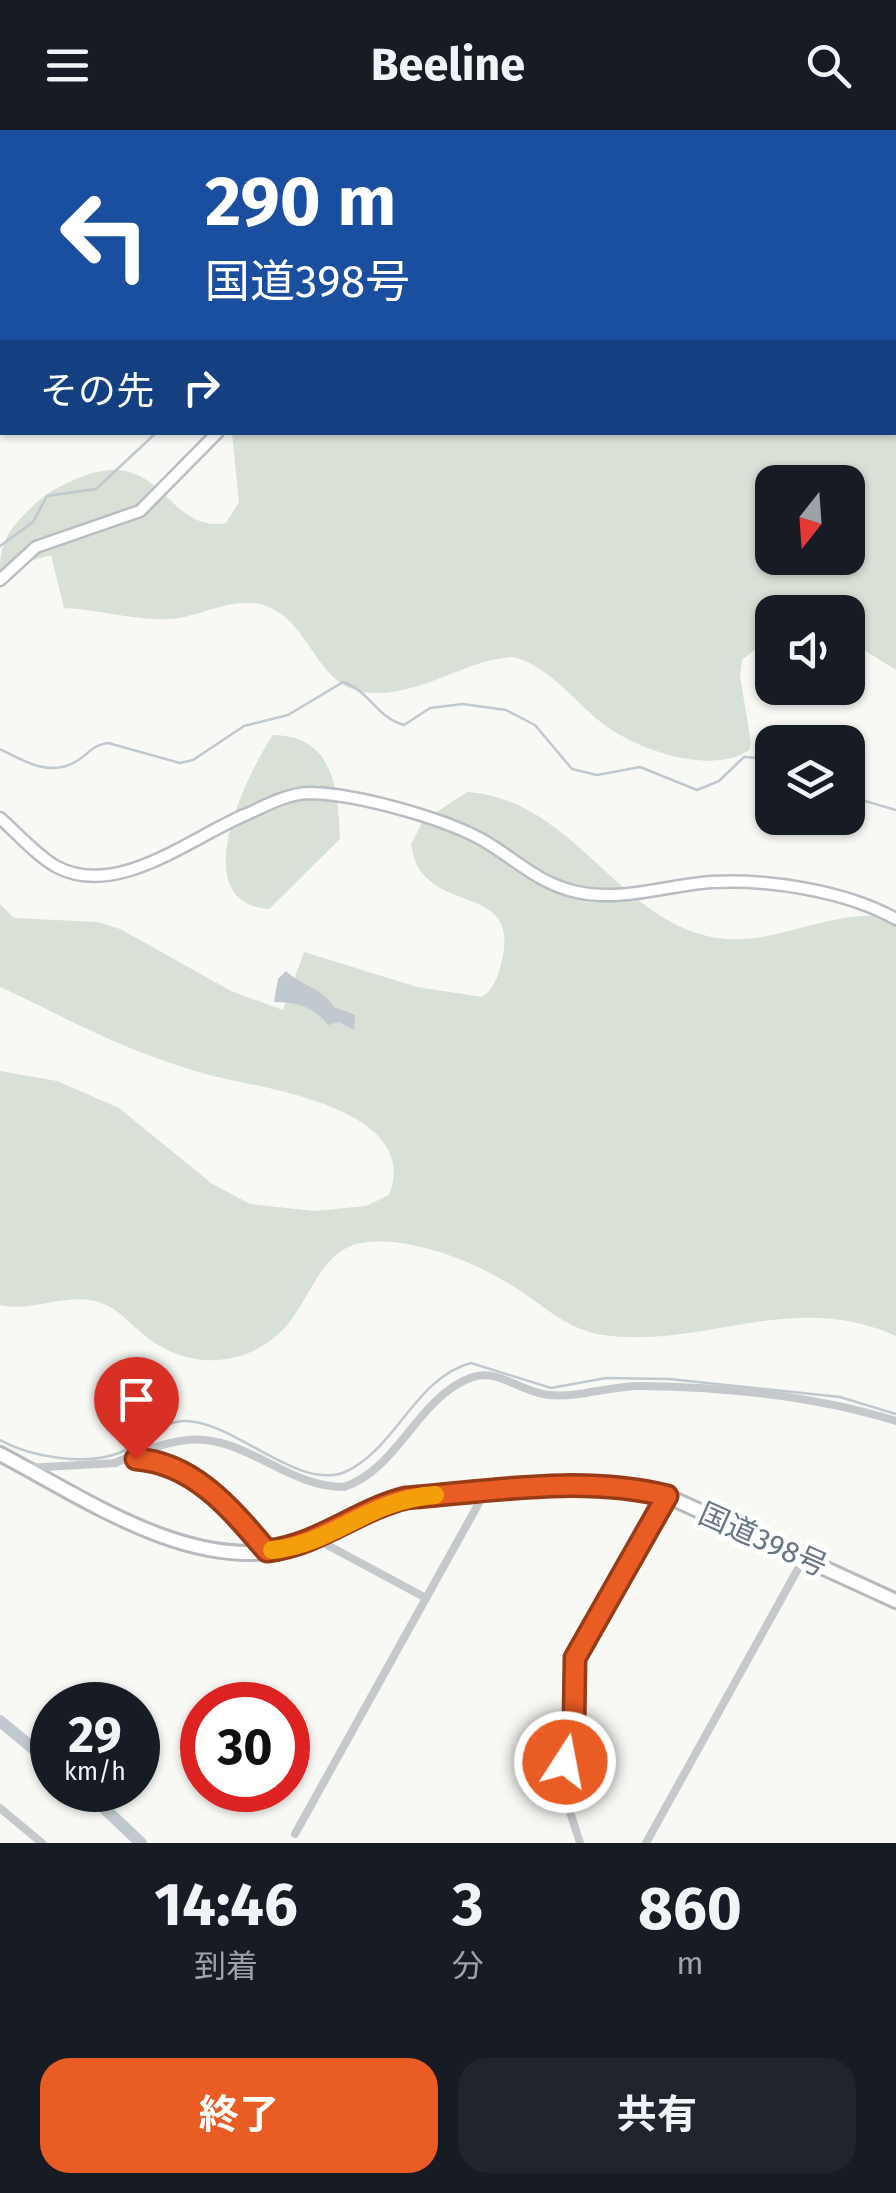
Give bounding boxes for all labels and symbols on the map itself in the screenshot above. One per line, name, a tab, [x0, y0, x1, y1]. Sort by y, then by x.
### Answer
north arrow	[755, 465, 865, 575]
pin	[94, 1357, 179, 1460]
street label: 国道398号	[693, 1496, 833, 1584]
speed limit sign: 30	[180, 1682, 310, 1812]
position arrow	[513, 1710, 617, 1814]

